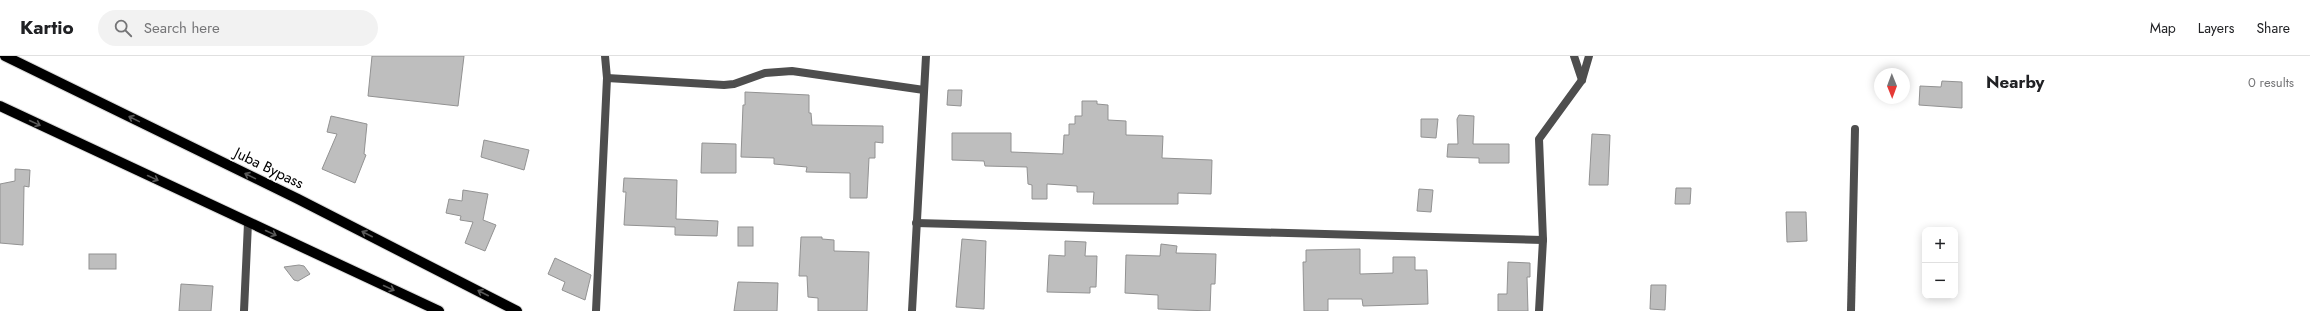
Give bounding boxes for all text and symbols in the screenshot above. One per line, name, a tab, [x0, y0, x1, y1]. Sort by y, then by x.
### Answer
search box	[98, 10, 378, 46]
text: Kartio	[20, 14, 74, 41]
icon: search	[112, 17, 134, 39]
text: Search here	[144, 17, 220, 39]
text: Map	[2150, 18, 2176, 38]
text: Layers	[2198, 18, 2234, 38]
text: Share	[2256, 18, 2290, 38]
north arrow	[1874, 68, 1910, 104]
text: Nearby	[1986, 70, 2044, 94]
text: 0 results	[2248, 73, 2294, 92]
one-way arrow	[128, 115, 140, 122]
one-way arrow	[29, 120, 41, 127]
street label: Juba Bypass	[229, 141, 307, 194]
one-way arrow	[245, 172, 257, 179]
one-way arrow	[147, 175, 159, 182]
map controls	[1922, 227, 1958, 299]
button: +	[1922, 227, 1958, 263]
one-way arrow	[264, 230, 276, 237]
one-way arrow	[361, 230, 373, 238]
button: −	[1922, 263, 1958, 299]
one-way arrow	[382, 285, 394, 292]
one-way arrow	[477, 289, 489, 297]

